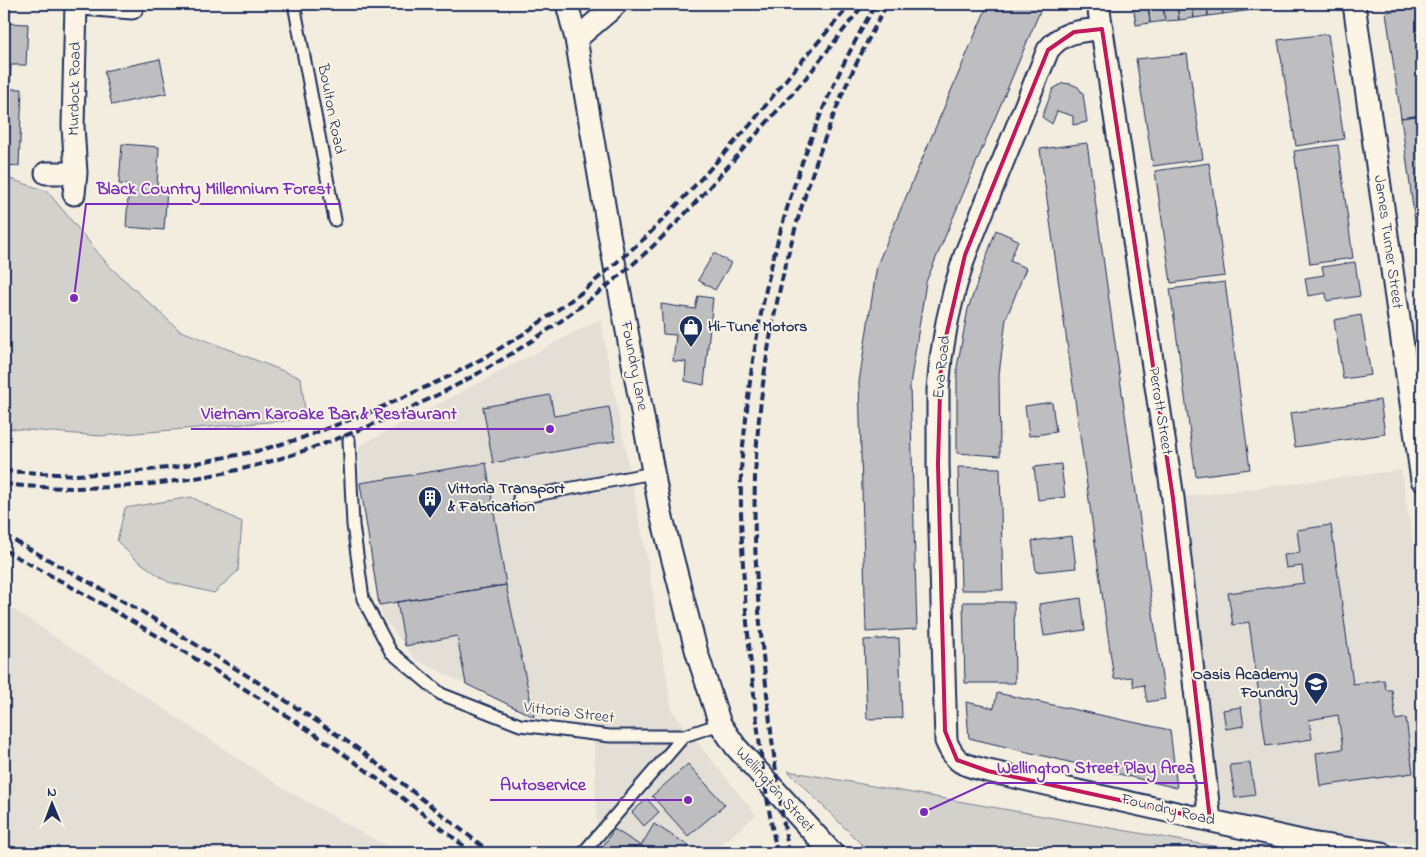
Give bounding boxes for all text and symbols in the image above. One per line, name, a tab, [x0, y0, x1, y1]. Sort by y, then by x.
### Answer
street label: Murdock Road	[62, 42, 88, 136]
street label: Boulton Road	[310, 61, 351, 156]
callout: Black Country Millennium Forest	[86, 171, 341, 204]
street label: James Turner Street	[1367, 174, 1409, 311]
text: Black Country Millennium Forest	[96, 177, 332, 204]
shop icon: Hi-Tune Motors	[678, 314, 704, 348]
place label: Hi-Tune Motors	[708, 315, 807, 339]
street label: Foundry Lane	[613, 318, 655, 414]
street label: Eva Road	[927, 334, 957, 400]
street label: Perrott Street	[1141, 365, 1179, 457]
callout: Vietnam Karoake Bar & Restaurant	[191, 396, 466, 429]
text: Vietnam Karoake Bar & Restaurant	[200, 402, 458, 428]
place label: Vittoria Transport & Fabrication	[447, 477, 566, 519]
building icon: Vittoria Transport & Fabrication	[417, 485, 443, 519]
place label: Oasis Academy Foundry	[1193, 663, 1298, 706]
school or university icon: Oasis Academy Foundry	[1303, 671, 1329, 705]
street label: Vittoria Street	[521, 695, 616, 731]
street label: Wellington Street	[730, 742, 821, 839]
callout: Wellington Street Play Area	[987, 750, 1205, 783]
text: Wellington Street Play Area	[997, 756, 1195, 783]
callout: Autoservice	[490, 767, 596, 800]
text: Autoservice	[500, 773, 587, 799]
north arrow	[28, 780, 78, 830]
text: N	[47, 782, 57, 803]
street label: Foundry Road	[1118, 787, 1217, 832]

